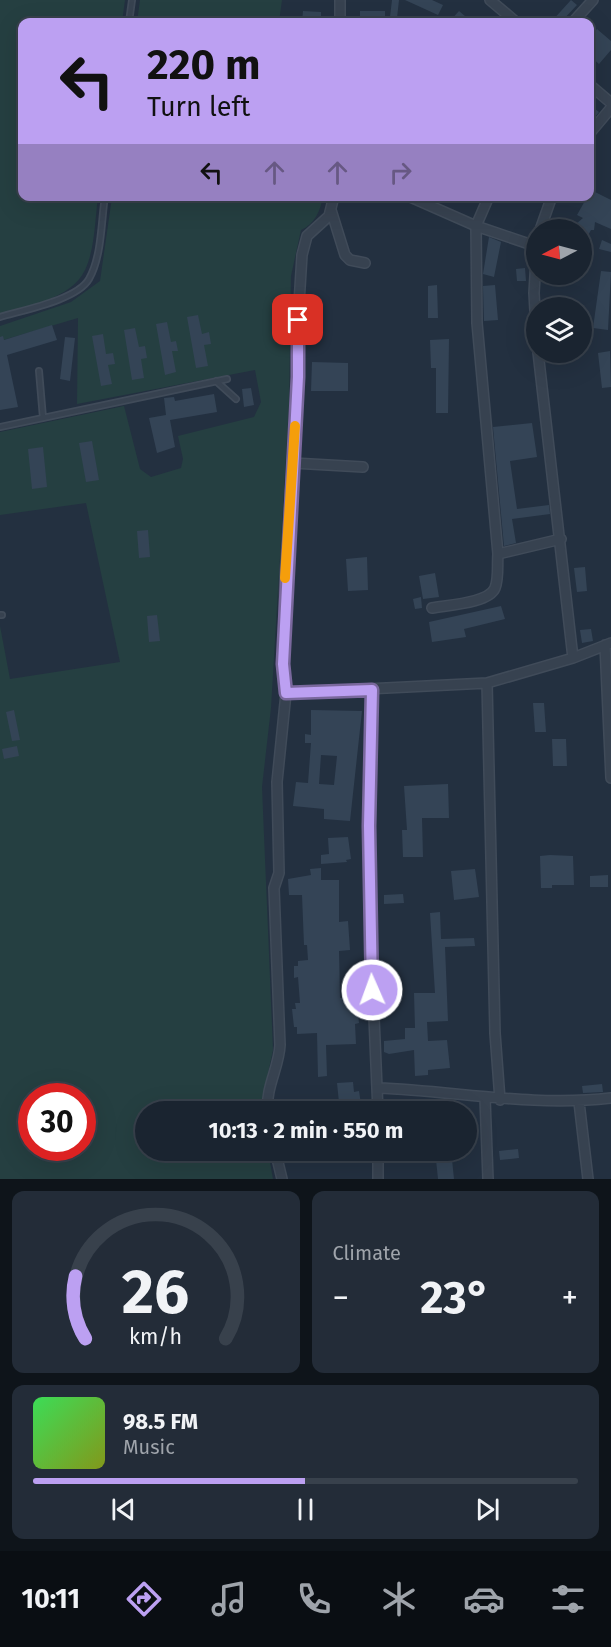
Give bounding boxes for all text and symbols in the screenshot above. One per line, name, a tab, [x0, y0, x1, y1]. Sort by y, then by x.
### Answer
text: 220 m	[147, 40, 260, 90]
icon: left	[48, 42, 126, 120]
text: Turn left	[147, 91, 250, 123]
icon: left	[195, 156, 228, 189]
icon: ahead	[258, 156, 291, 189]
icon: ahead	[321, 156, 354, 189]
icon: right	[384, 156, 417, 189]
north arrow	[526, 219, 592, 285]
map controls	[526, 219, 592, 363]
pin	[272, 294, 323, 345]
button: layers	[526, 297, 592, 363]
icon: arrive	[281, 303, 314, 336]
position arrow	[340, 958, 404, 1022]
speed limit sign: 30	[18, 1083, 96, 1161]
text: 10:13 · 2 min · 550 m	[209, 1117, 403, 1144]
text: Climate	[333, 1241, 401, 1265]
text: 26	[122, 1255, 189, 1330]
text: 23°	[420, 1271, 490, 1325]
text: −	[333, 1278, 349, 1318]
text: +	[562, 1278, 578, 1318]
text: km/h	[129, 1324, 182, 1350]
text: 98.5 FM	[123, 1408, 198, 1435]
text: Music	[123, 1435, 175, 1459]
icon: previous	[107, 1493, 140, 1526]
icon: pause	[289, 1493, 322, 1526]
icon: next	[471, 1493, 504, 1526]
icon: directions	[123, 1578, 165, 1620]
icon: music	[208, 1578, 250, 1620]
icon: phone	[293, 1578, 335, 1620]
icon: climate	[378, 1578, 420, 1620]
icon: car	[463, 1578, 505, 1620]
icon: filters	[547, 1578, 589, 1620]
text: 10:11	[21, 1583, 80, 1615]

